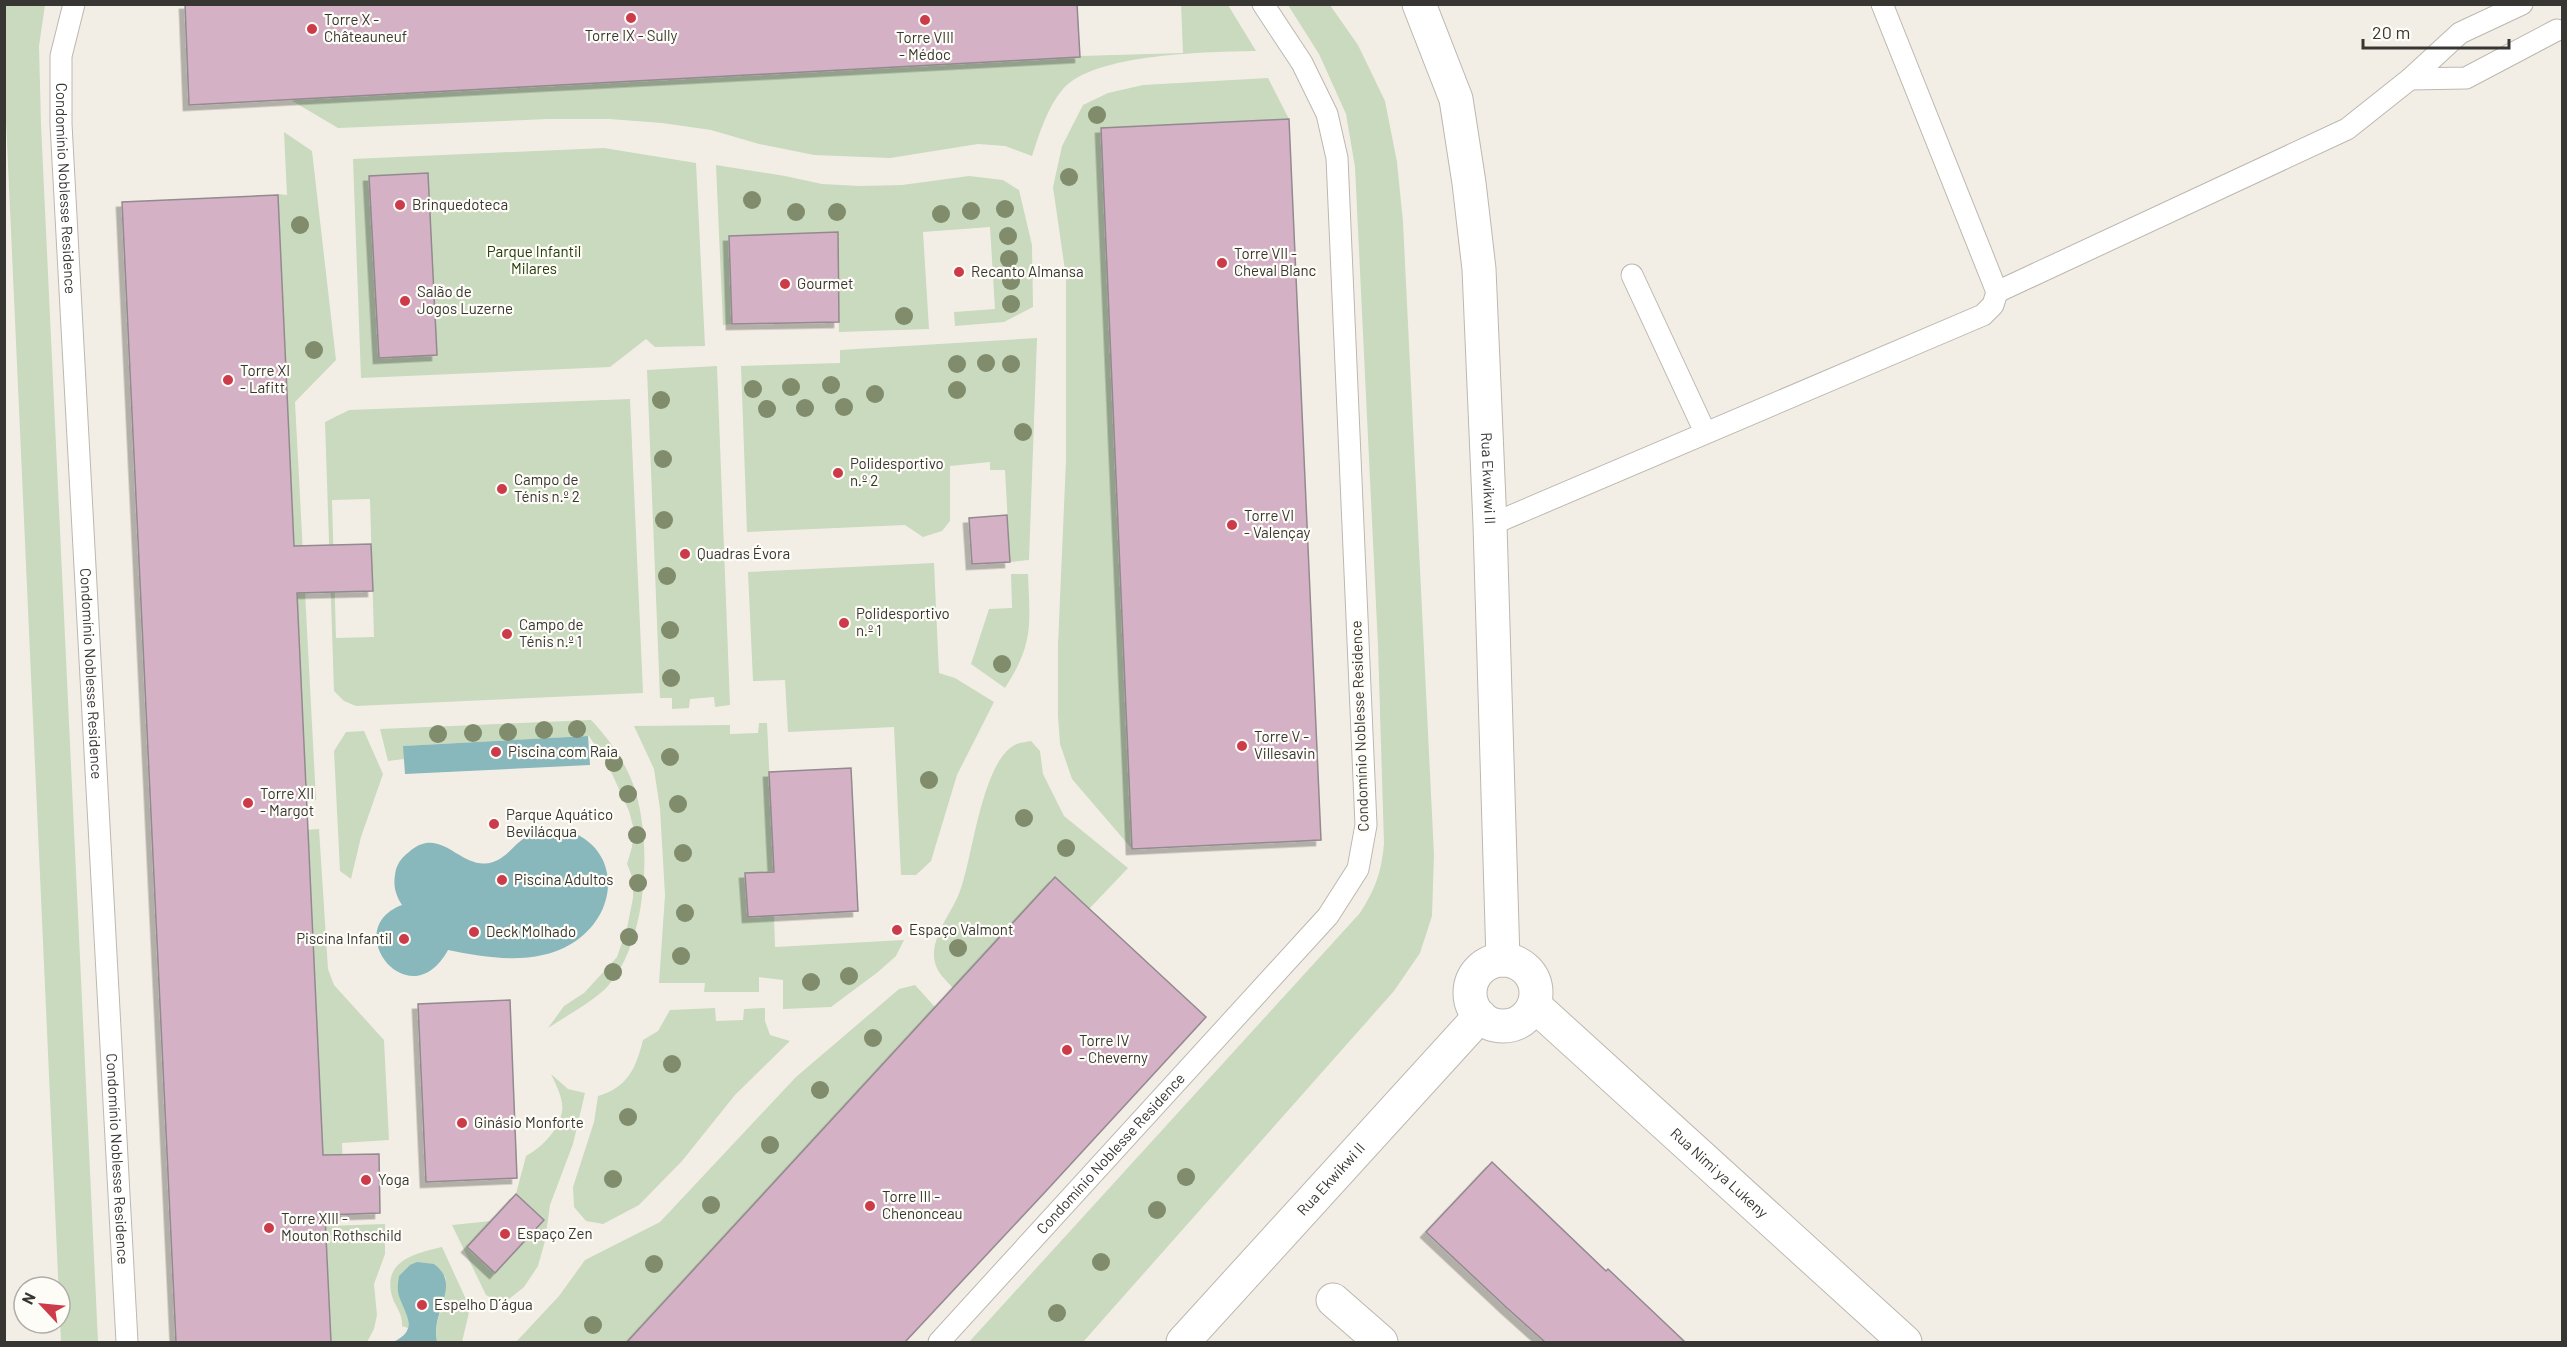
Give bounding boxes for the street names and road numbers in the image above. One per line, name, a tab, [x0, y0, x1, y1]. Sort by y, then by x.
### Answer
street label: Condomínio Noblesse Residence	[53, 83, 80, 294]
street label: Rua Ekwikwi II	[1478, 432, 1500, 525]
street label: Condomínio Noblesse Residence	[77, 567, 106, 780]
street label: Condomínio Noblesse Residence	[1346, 620, 1372, 832]
street label: Condomínio Noblesse Residence	[103, 1053, 133, 1265]
street label: Condomínio Noblesse Residence	[1032, 1069, 1188, 1237]
street label: Rua Nimi ya Lukeny	[1667, 1124, 1772, 1221]
street label: Rua Ekwikwi II	[1293, 1139, 1368, 1219]

